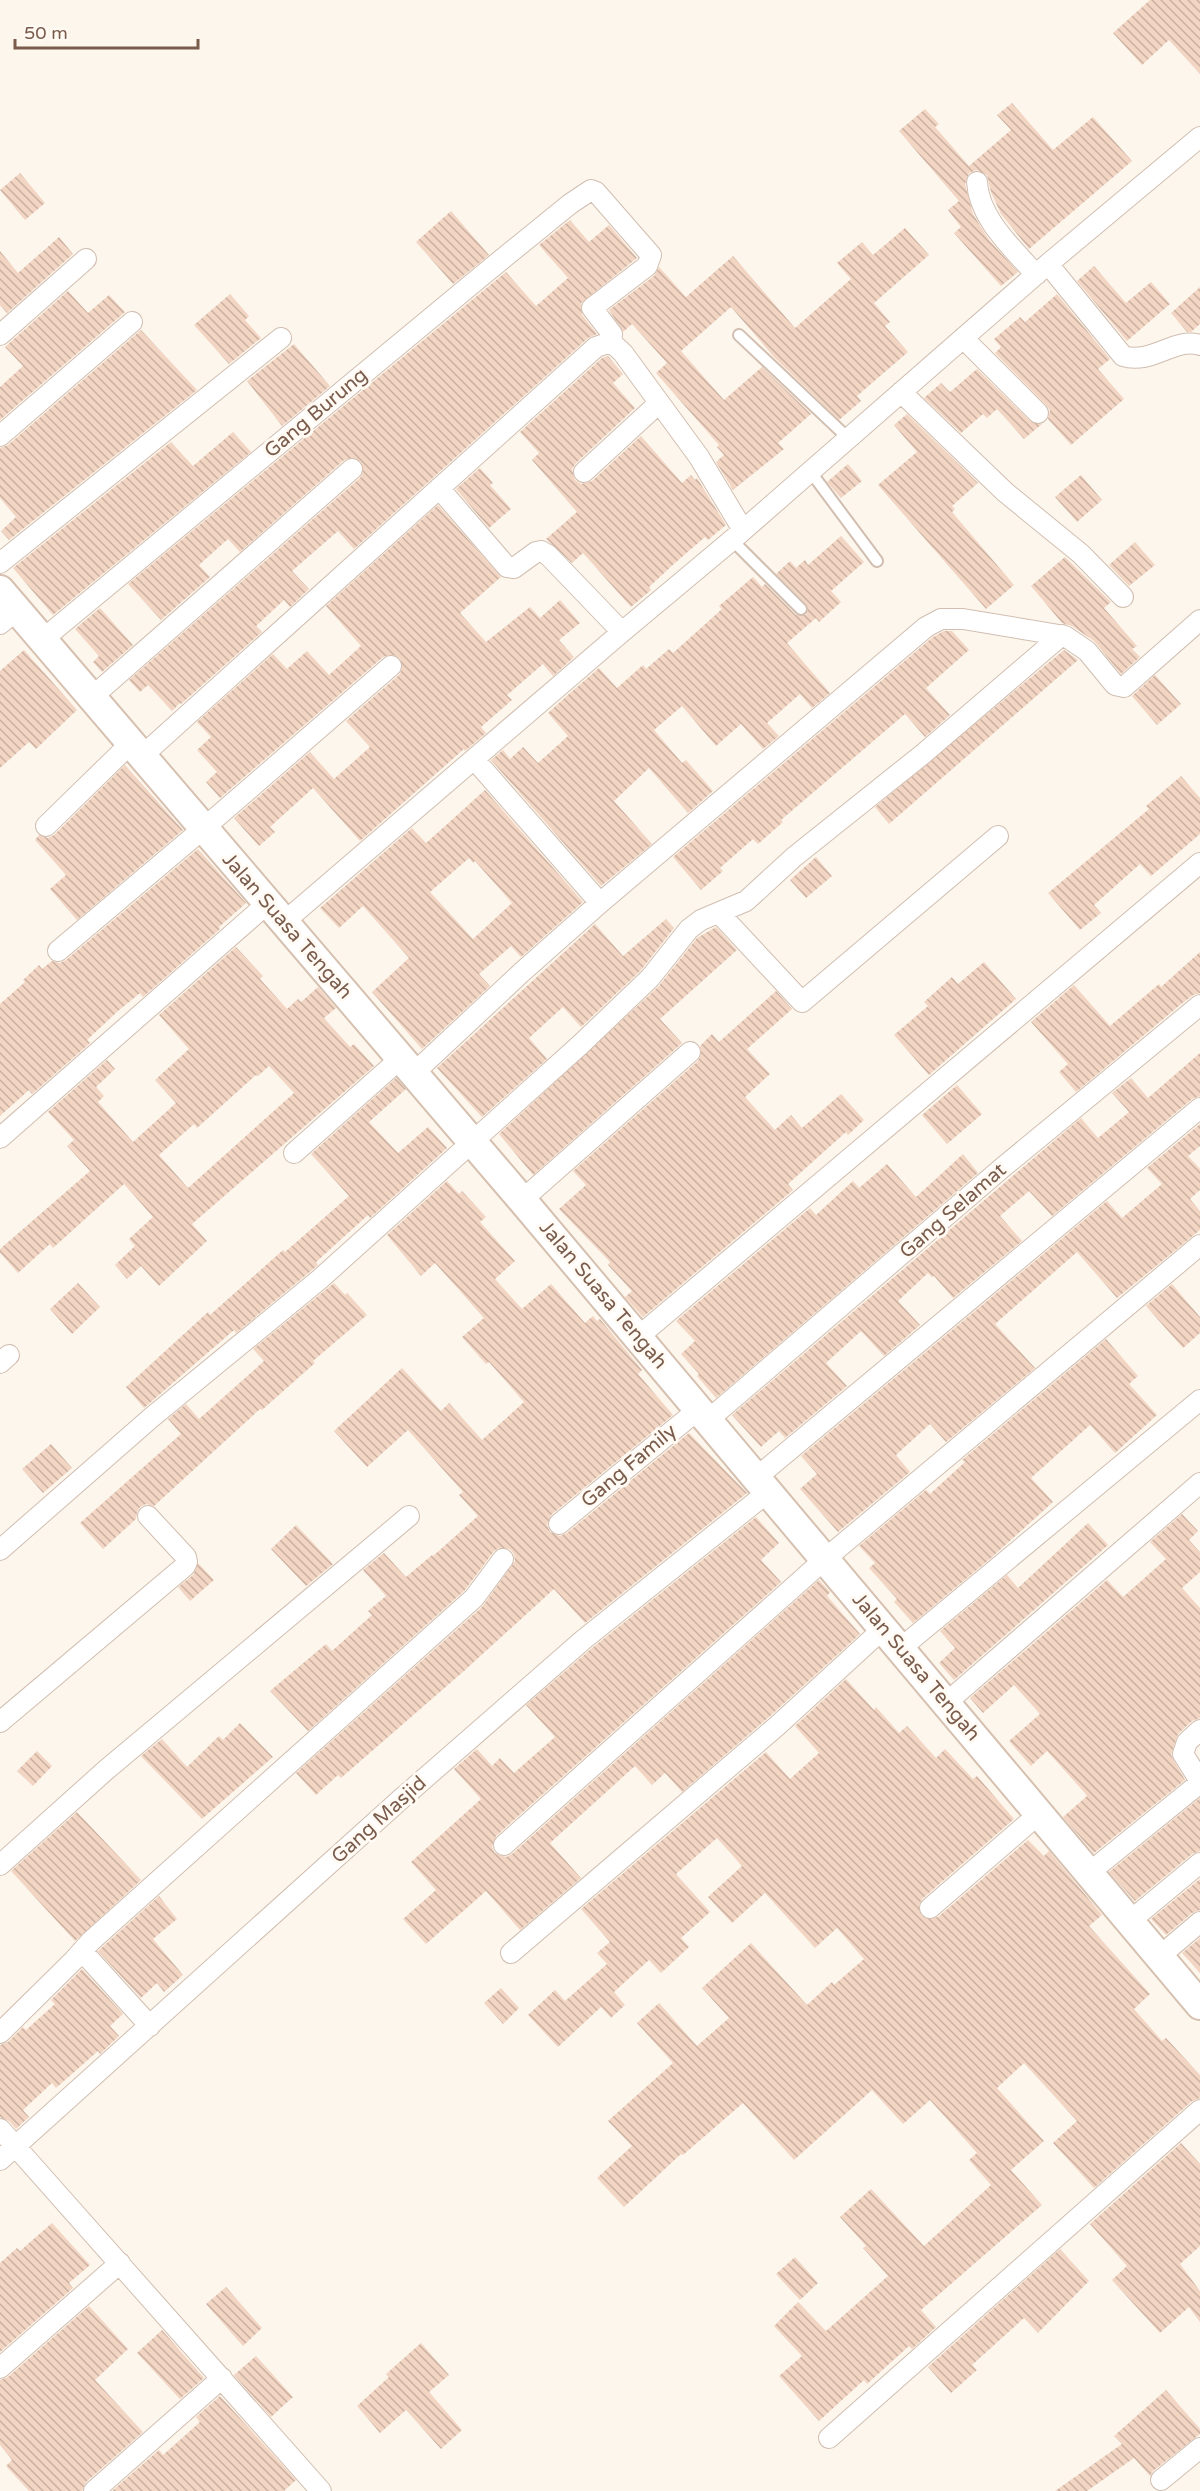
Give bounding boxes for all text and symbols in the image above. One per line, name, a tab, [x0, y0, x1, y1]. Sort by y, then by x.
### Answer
scale bar	[15, 12, 198, 50]
text: 50 m	[24, 22, 68, 44]
street label: Gang Burung	[260, 363, 372, 463]
street label: Jalan Suasa Tengah	[217, 848, 357, 1004]
street label: Gang Selamat	[895, 1158, 1011, 1264]
street label: Jalan Suasa Tengah	[534, 1216, 672, 1374]
street label: Gang Family	[576, 1419, 682, 1513]
street label: Jalan Suasa Tengah	[847, 1588, 985, 1746]
street label: Gang Masjid	[327, 1771, 431, 1869]

